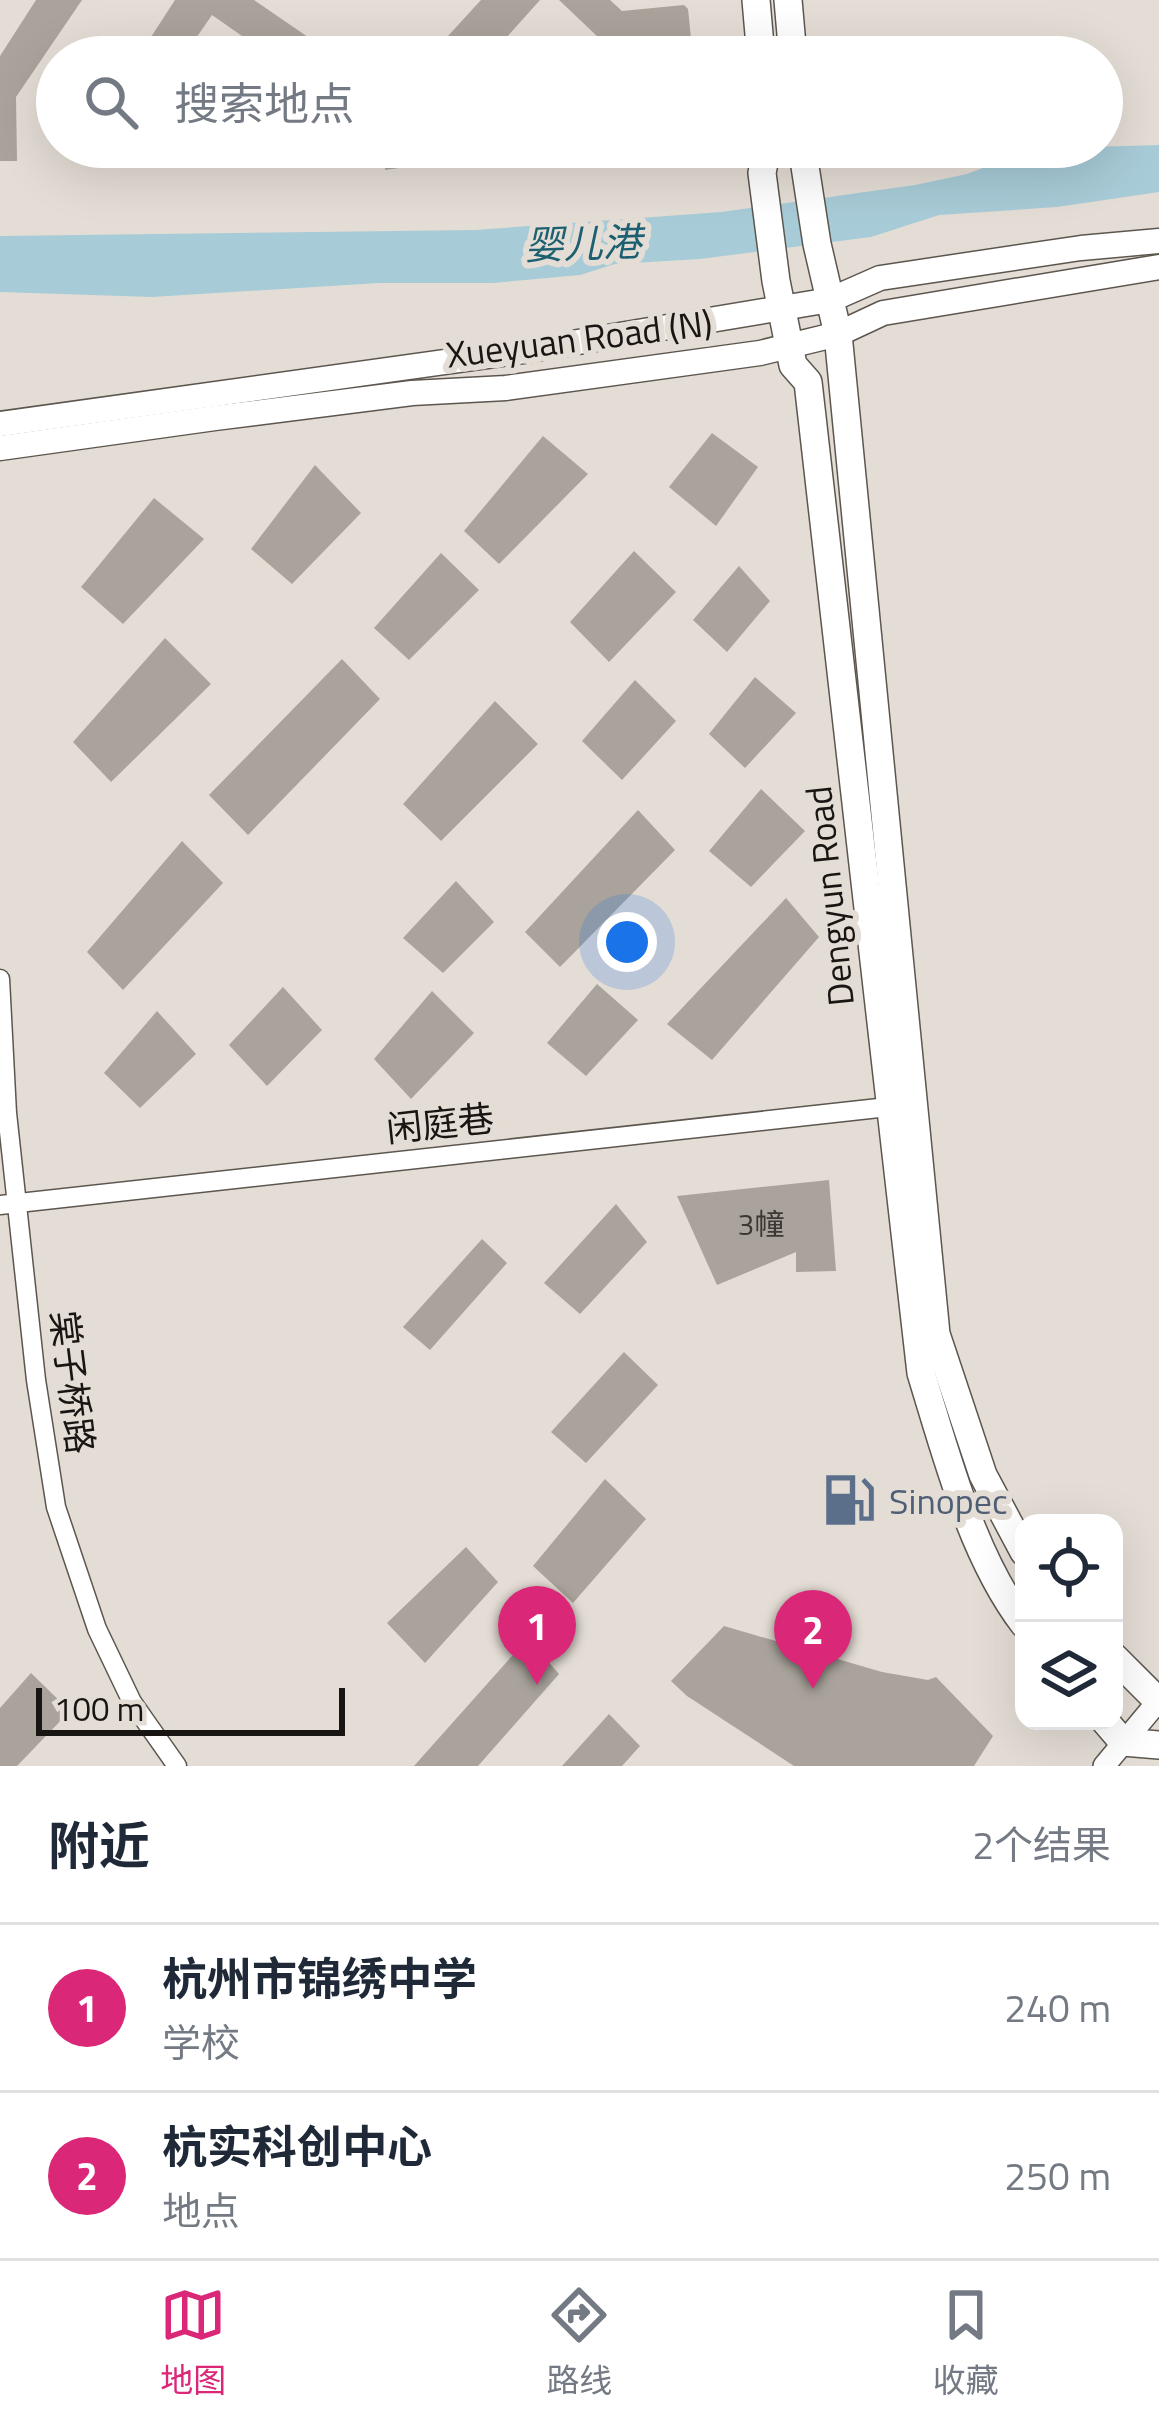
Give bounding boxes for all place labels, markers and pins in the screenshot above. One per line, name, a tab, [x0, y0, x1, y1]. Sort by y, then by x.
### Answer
fuel station icon: Sinopec	[820, 1471, 878, 1529]
place label: Sinopec	[889, 1473, 1008, 1528]
pin: 1	[498, 1586, 576, 1685]
pin: 2	[774, 1590, 852, 1689]

